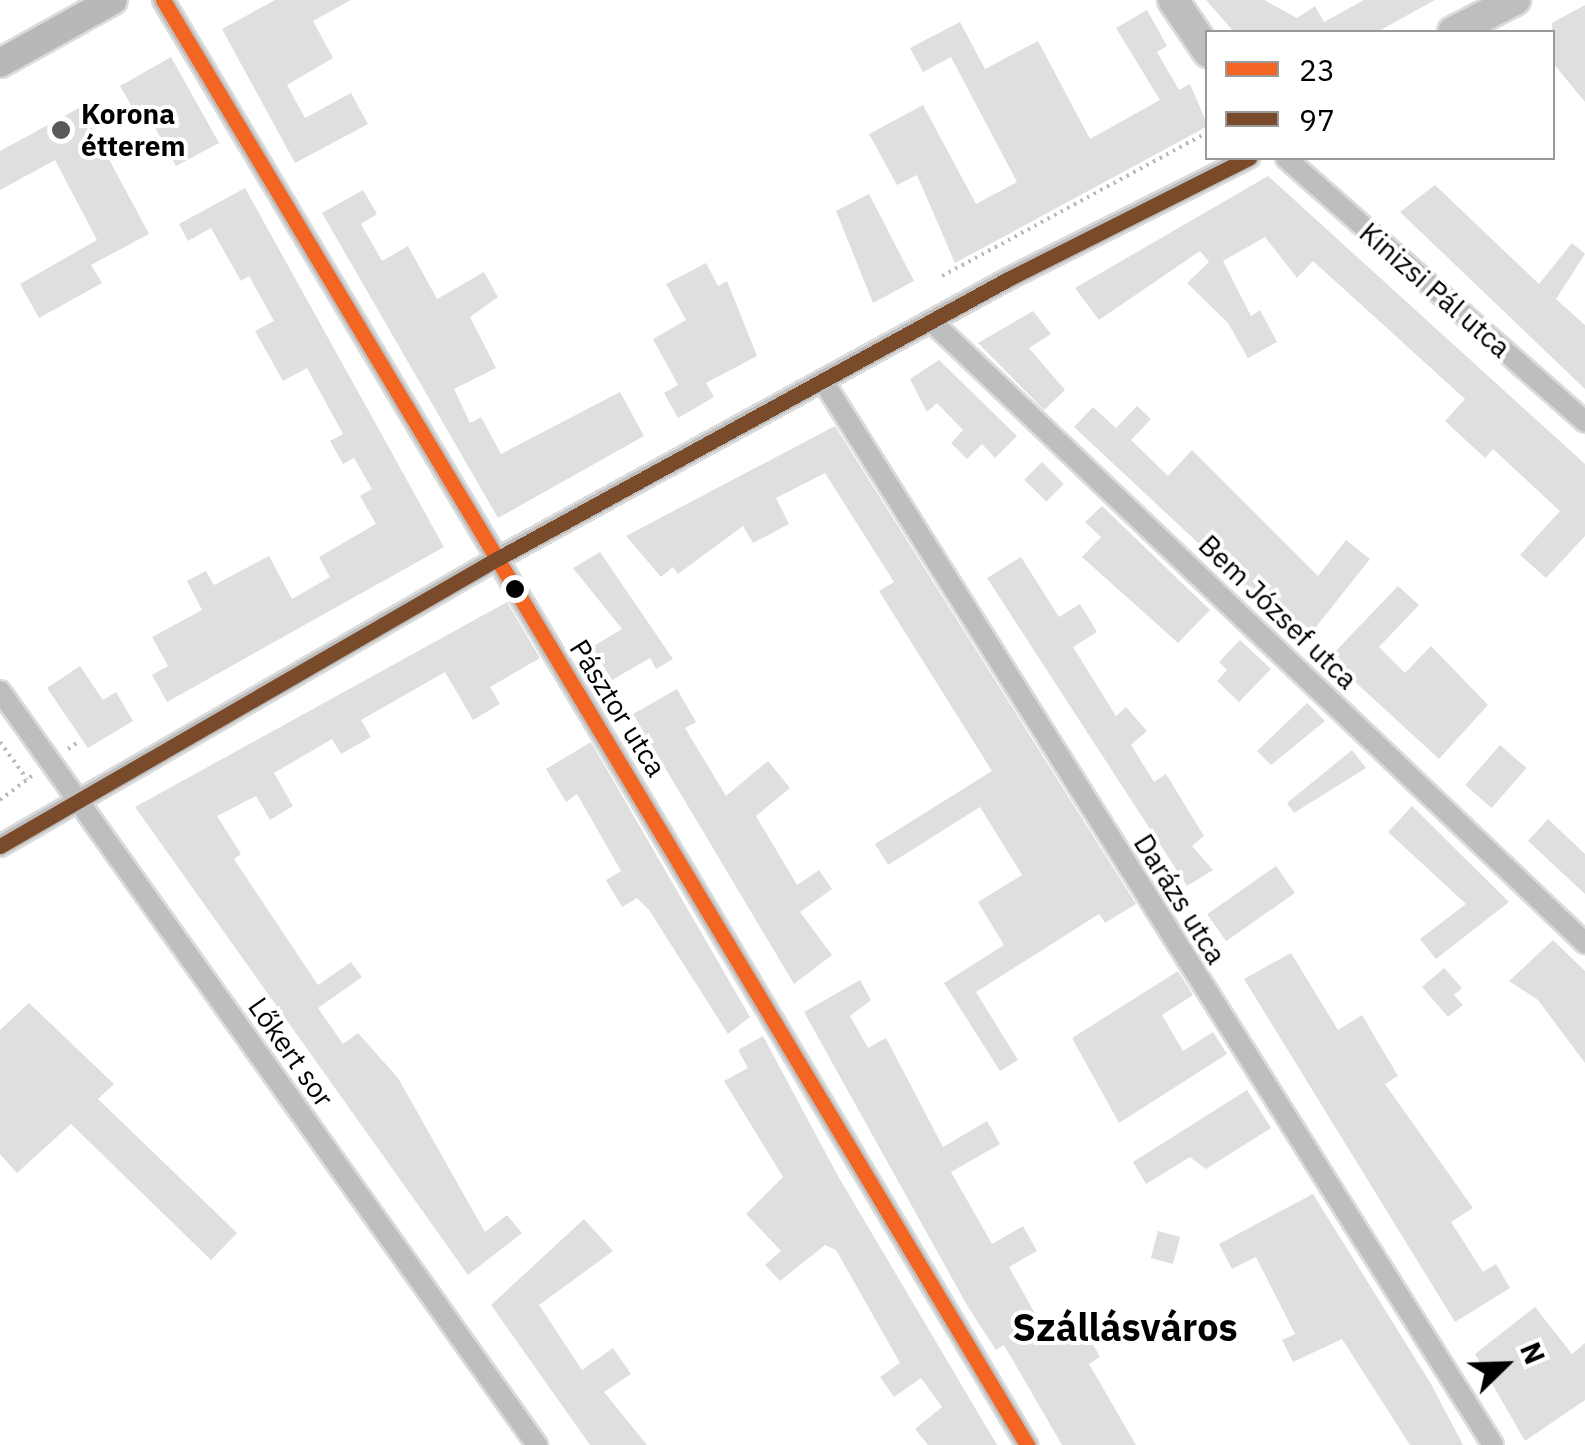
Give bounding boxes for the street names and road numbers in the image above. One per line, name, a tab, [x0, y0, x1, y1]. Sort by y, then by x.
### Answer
street label: Kinizsi Pál utca	[1353, 216, 1517, 364]
street label: Bem József utca	[1192, 528, 1364, 696]
street label: Pásztor utca	[563, 633, 673, 783]
street label: Darázs utca	[1127, 828, 1233, 970]
street label: Lőkert sor	[241, 991, 341, 1113]

